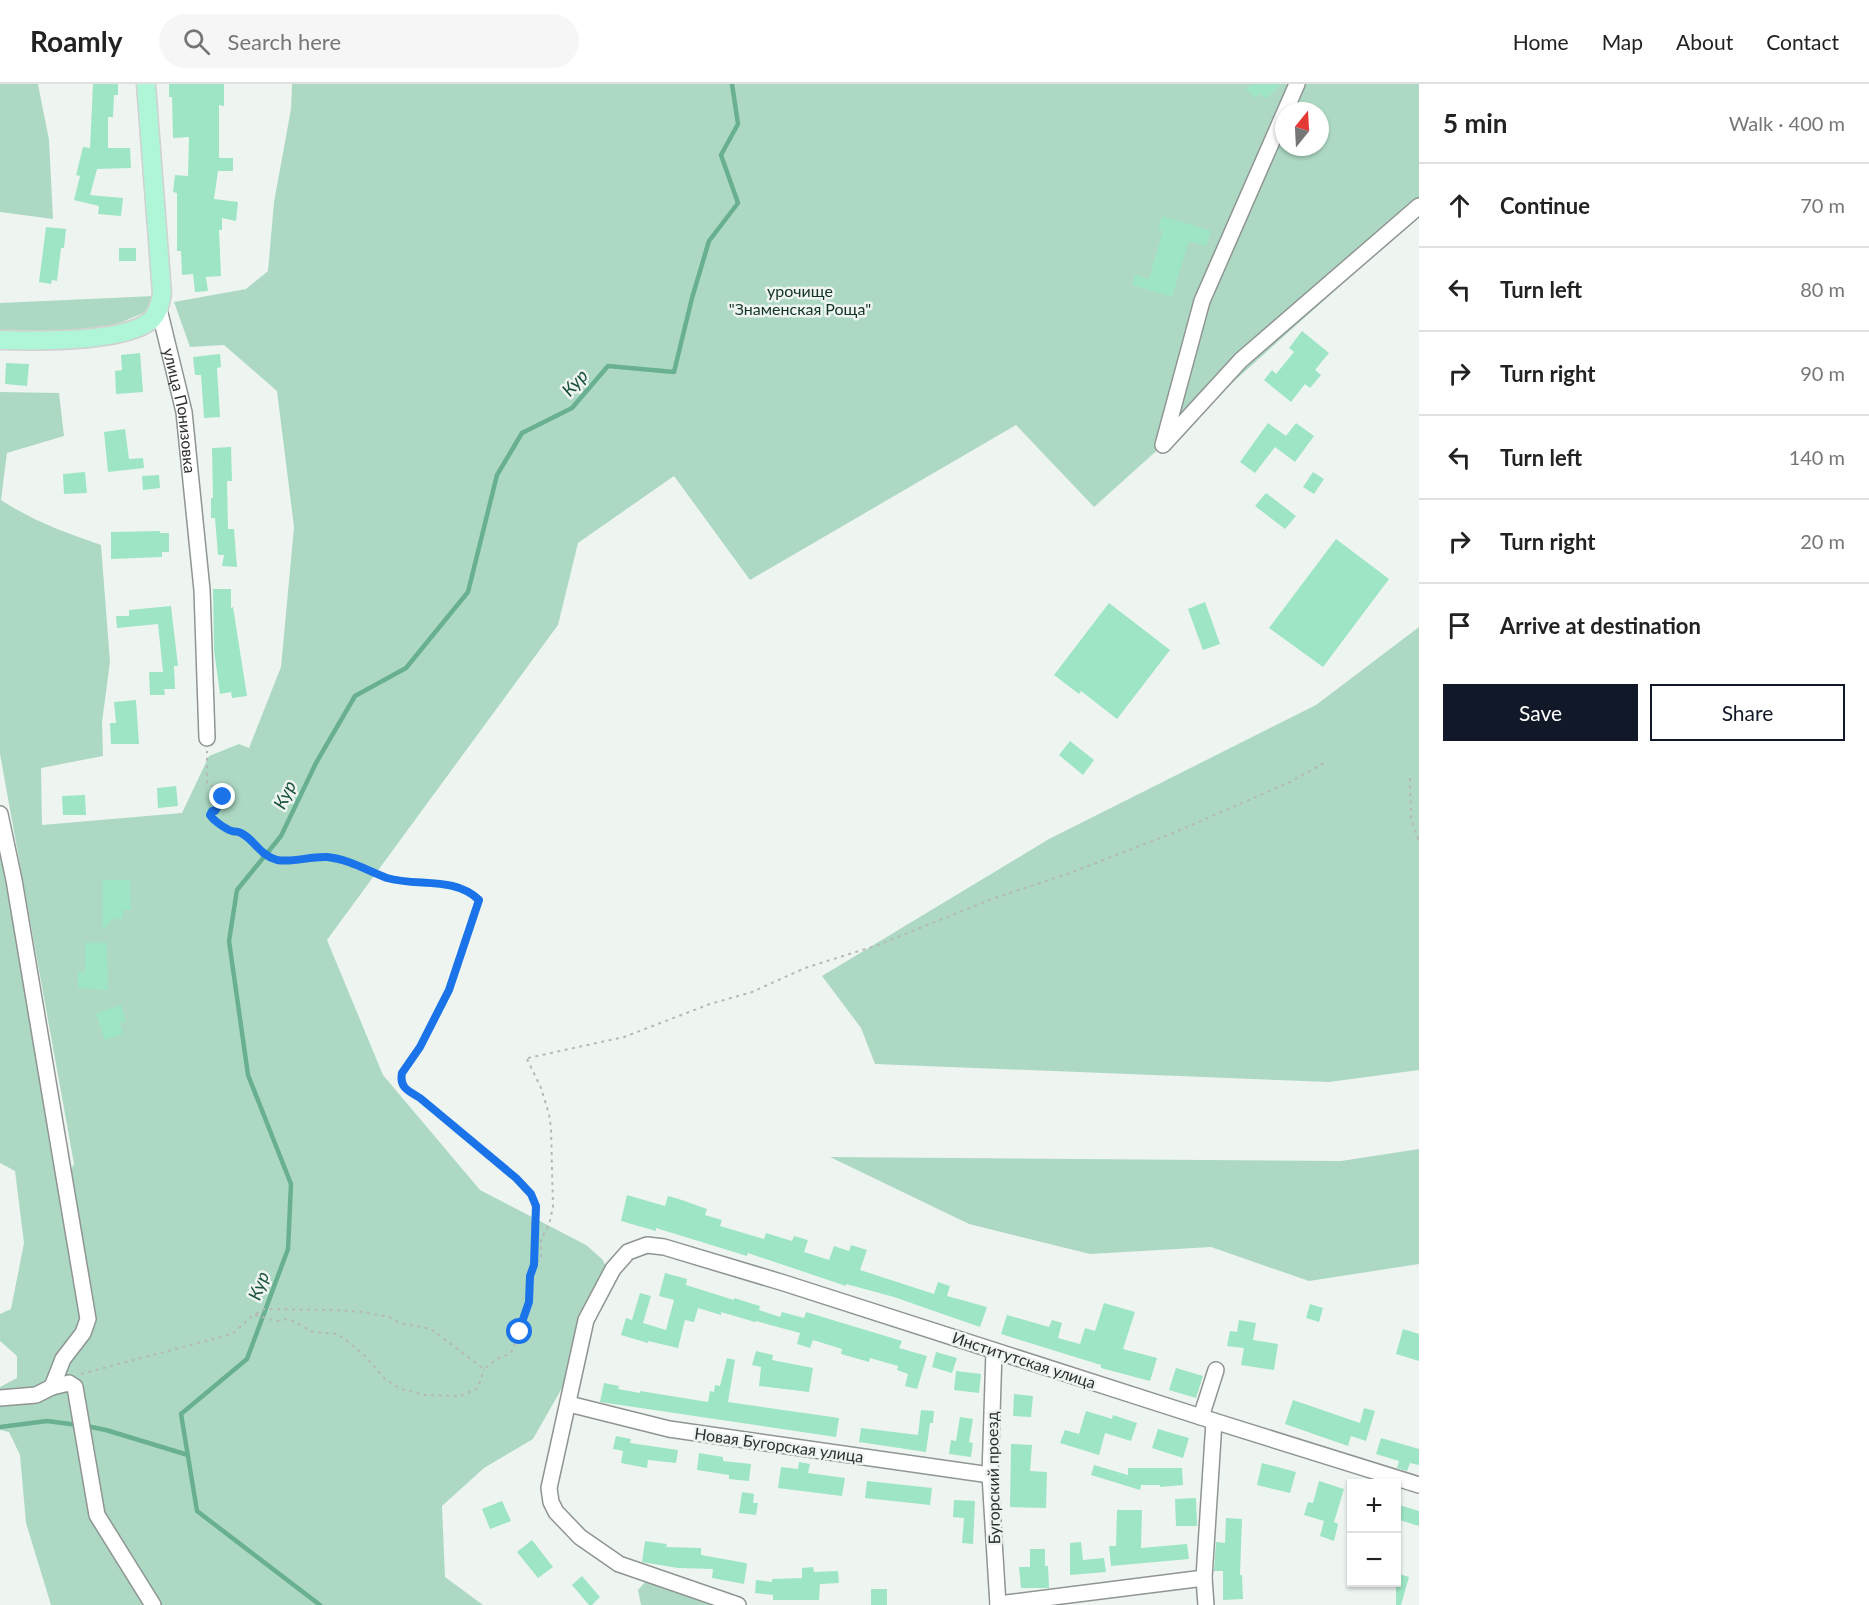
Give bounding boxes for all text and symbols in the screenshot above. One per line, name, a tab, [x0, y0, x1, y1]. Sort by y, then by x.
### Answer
search box	[159, 14, 579, 68]
text: Roamly	[30, 24, 123, 58]
icon: search	[180, 25, 213, 58]
text: Search here	[228, 28, 341, 55]
text: Home	[1513, 29, 1569, 54]
text: Map	[1602, 29, 1643, 54]
text: About	[1676, 29, 1733, 54]
text: Contact	[1766, 29, 1839, 54]
north arrow	[1275, 102, 1329, 156]
text: 5 min	[1443, 107, 1507, 139]
text: Walk · 400 m	[1729, 111, 1845, 135]
icon: ahead	[1443, 189, 1476, 222]
text: Continue	[1500, 192, 1590, 219]
text: 70 m	[1800, 193, 1845, 217]
icon: left	[1443, 273, 1476, 306]
text: Turn left	[1500, 276, 1582, 303]
text: 80 m	[1800, 277, 1845, 301]
park label: урочище "Знаменская Роща"	[729, 281, 871, 318]
street label: улица Понизовка	[160, 346, 200, 474]
icon: right	[1443, 357, 1476, 390]
text: Turn right	[1500, 360, 1595, 387]
text: 90 m	[1800, 361, 1845, 385]
water label: Кур	[557, 364, 592, 400]
icon: left	[1443, 441, 1476, 474]
text: Turn left	[1500, 444, 1582, 471]
text: 140 m	[1789, 445, 1845, 469]
icon: right	[1443, 525, 1476, 558]
text: Turn right	[1500, 528, 1595, 555]
text: 20 m	[1800, 529, 1845, 553]
icon: arrive	[1443, 609, 1476, 642]
text: Arrive at destination	[1500, 612, 1701, 639]
button: Save	[1443, 684, 1638, 741]
button: Share	[1650, 684, 1845, 741]
water label: Кур	[268, 777, 300, 812]
route end	[209, 783, 235, 809]
water label: Кур	[243, 1268, 273, 1303]
route start	[506, 1318, 532, 1344]
street label: Институтская улица	[950, 1327, 1098, 1392]
street label: Бугорский проезд	[982, 1411, 1003, 1545]
street label: Новая Бугорская улица	[693, 1423, 865, 1466]
map controls	[1347, 1479, 1401, 1587]
button: +	[1347, 1479, 1401, 1533]
button: −	[1347, 1533, 1401, 1587]

